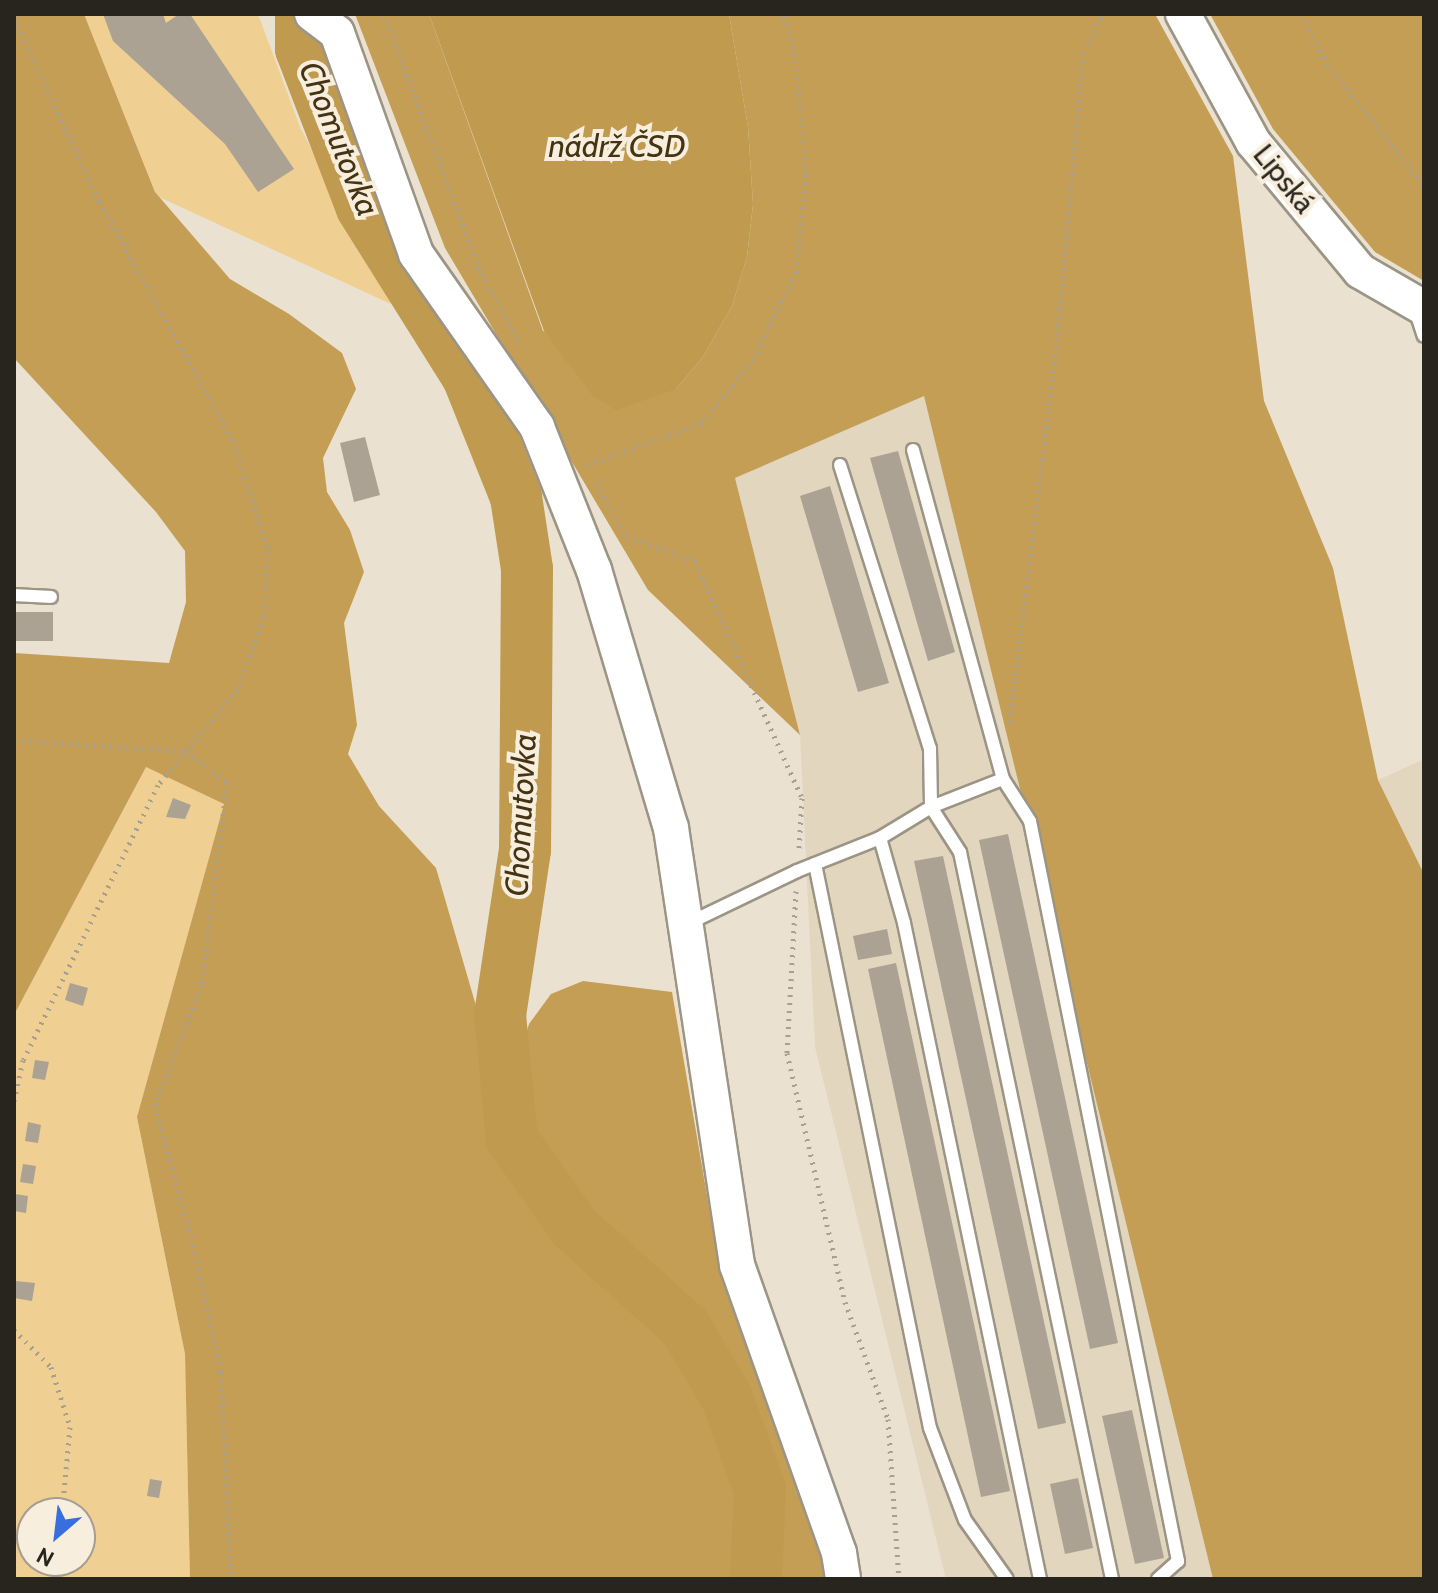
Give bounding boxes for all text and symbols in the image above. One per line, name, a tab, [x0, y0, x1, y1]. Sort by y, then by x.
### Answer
water label: Chomutovka	[291, 56, 387, 222]
water label: nádrž ČSD	[548, 127, 686, 165]
street label: Lipská	[1245, 137, 1323, 221]
water label: Chomutovka	[498, 733, 544, 897]
north arrow	[16, 1497, 96, 1577]
text: N	[32, 1541, 59, 1572]

